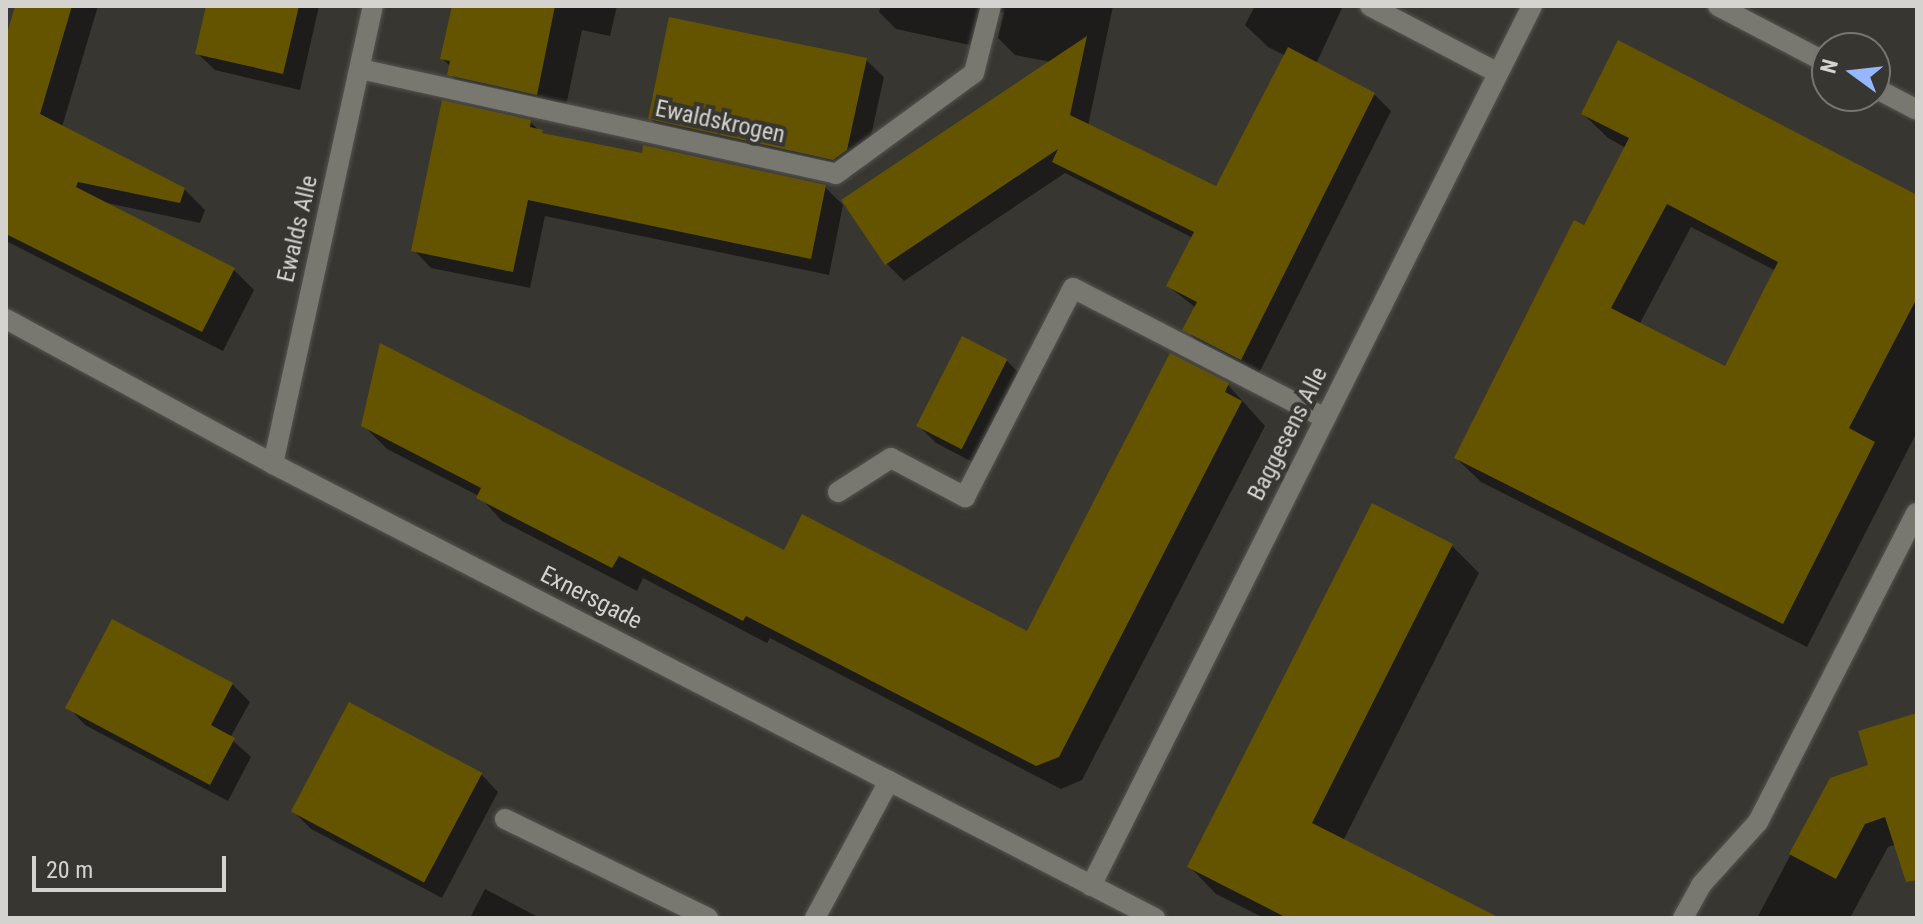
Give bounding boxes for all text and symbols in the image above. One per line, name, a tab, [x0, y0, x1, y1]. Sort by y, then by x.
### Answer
north arrow	[1811, 32, 1891, 112]
text: N	[1815, 56, 1843, 76]
street label: Ewaldskrogen	[653, 94, 787, 150]
street label: Ewalds Alle	[272, 173, 324, 285]
street label: Baggesens Alle	[1242, 362, 1334, 506]
street label: Exnersgade	[535, 560, 647, 636]
scale bar	[36, 840, 230, 890]
text: 20 m	[46, 856, 93, 884]

